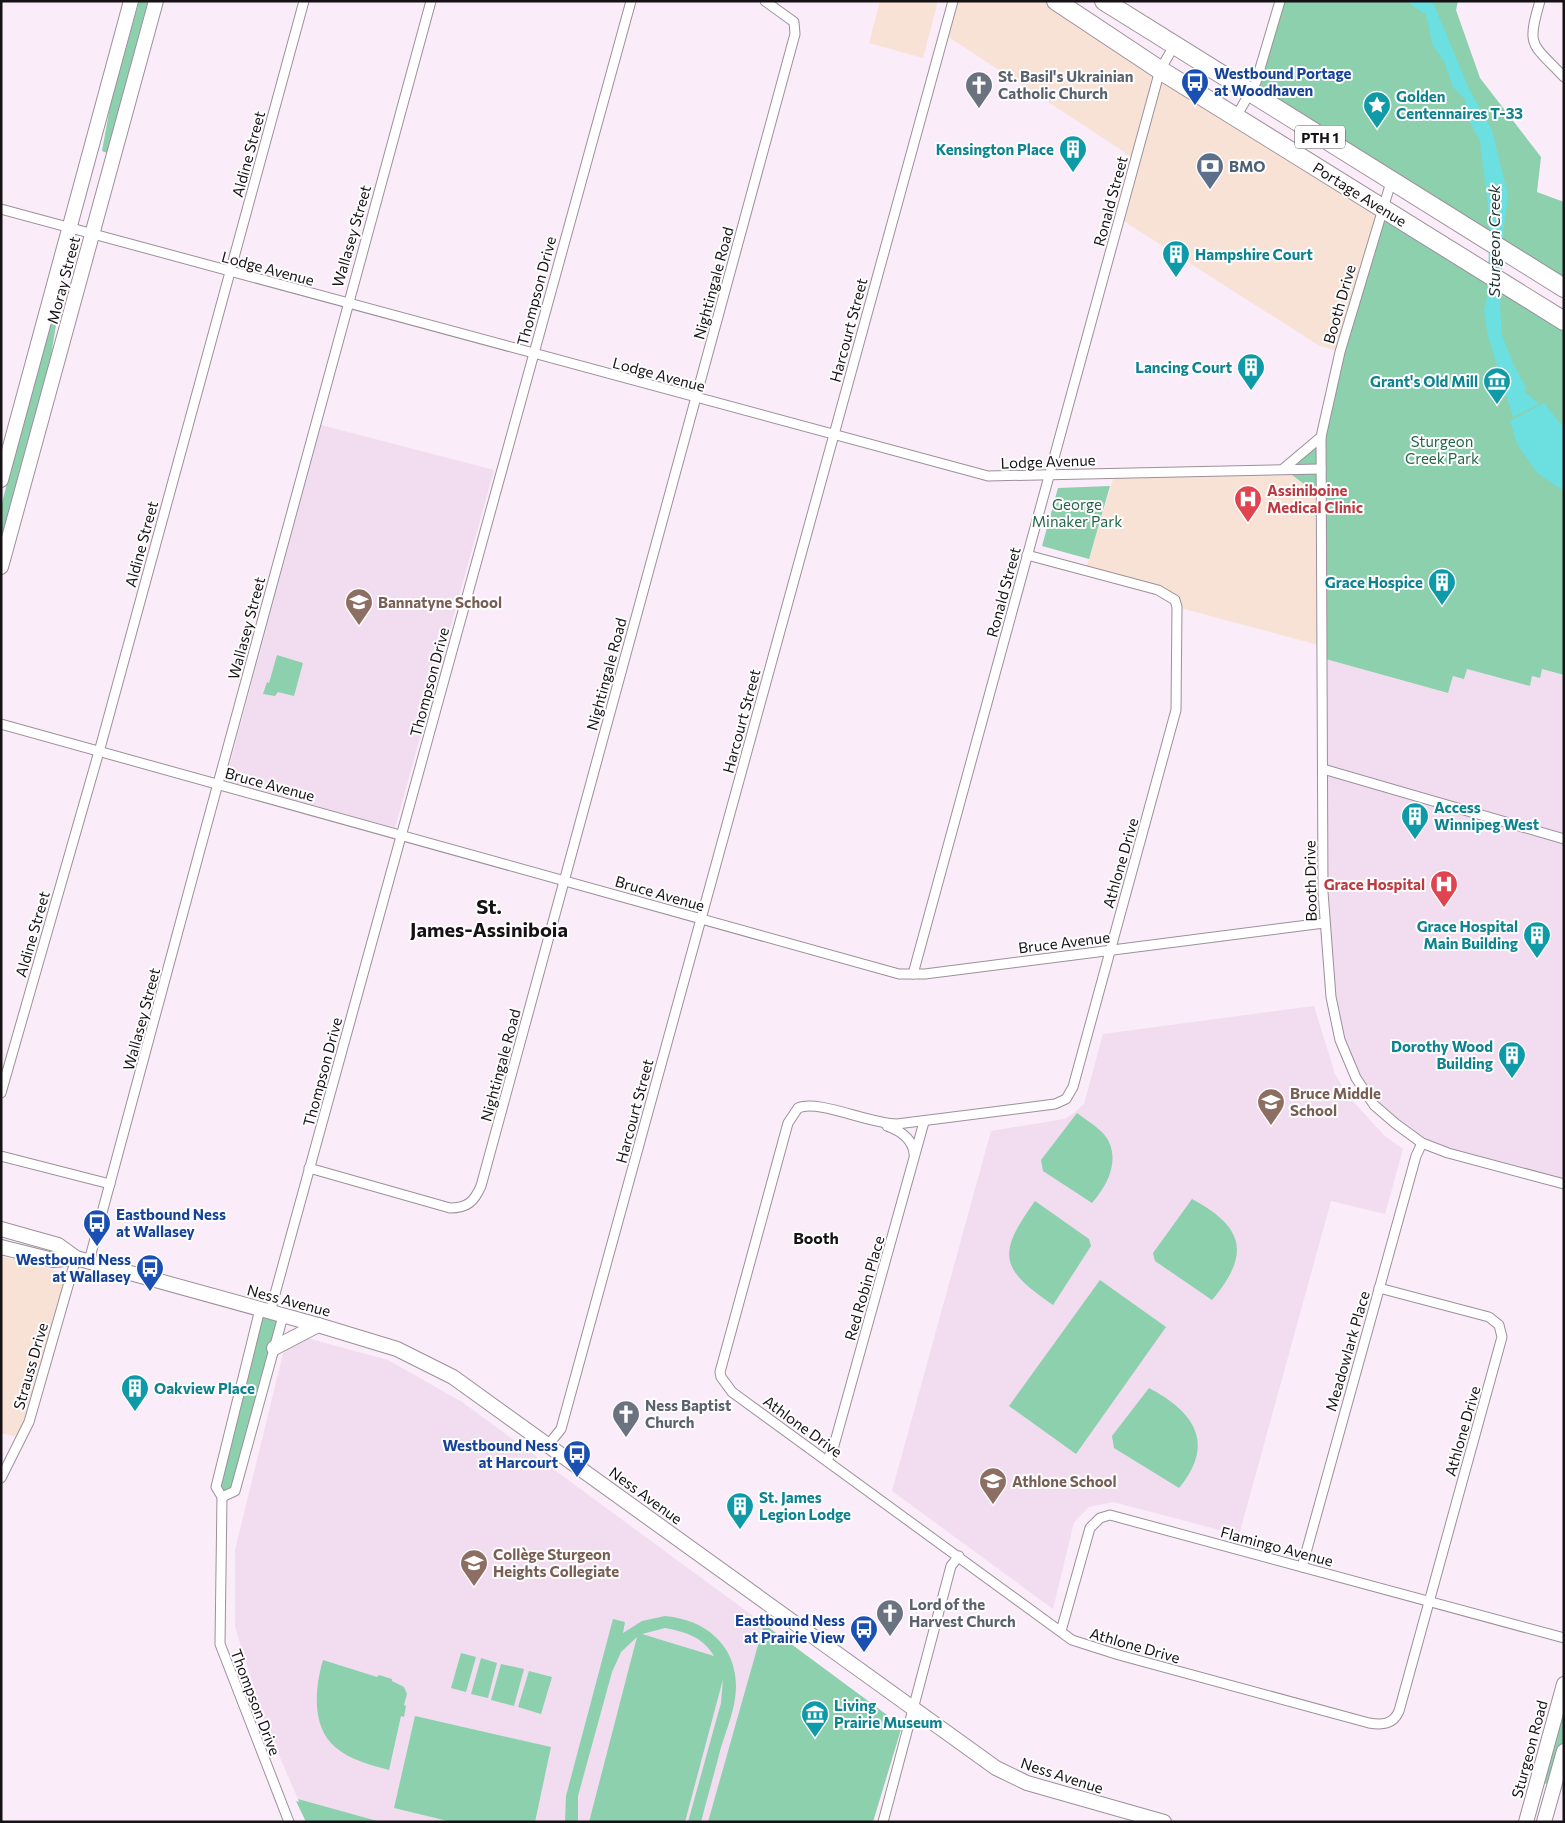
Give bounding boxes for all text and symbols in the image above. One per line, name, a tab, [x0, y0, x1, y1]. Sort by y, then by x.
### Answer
place label: Westbound Portage at Woodhaven	[1214, 64, 1352, 99]
place label: St. Basil's Ukrainian Catholic Church	[998, 67, 1133, 102]
bus stop icon: Westbound Portage at Woodhaven	[1180, 67, 1210, 106]
church icon: St. Basil's Ukrainian Catholic Church	[964, 70, 994, 109]
place label: Golden Centennaires T-33	[1396, 87, 1523, 122]
place icon: Golden Centennaires T-33	[1362, 90, 1392, 129]
street label: Aldine Street	[228, 109, 268, 199]
road number: PTH 1	[1295, 125, 1345, 148]
building icon: Kensington Place	[1058, 134, 1088, 173]
place label: Kensington Place	[936, 140, 1054, 158]
bank icon: BMO	[1195, 151, 1225, 190]
street label: Ronald Street	[1089, 154, 1131, 248]
place label: BMO	[1229, 157, 1265, 175]
street label: Portage Avenue	[1310, 158, 1410, 230]
street label: Wallasey Street	[328, 183, 374, 289]
water label: Sturgeon Creek	[1484, 184, 1503, 297]
street label: Nightingale Road	[689, 225, 737, 341]
street label: Moray Street	[43, 234, 83, 326]
street label: Thompson Drive	[513, 234, 559, 348]
building icon: Hampshire Court	[1161, 239, 1191, 278]
place label: Hampshire Court	[1195, 245, 1313, 263]
street label: Lodge Avenue	[220, 247, 316, 289]
street label: Booth Drive	[1319, 262, 1359, 346]
street label: Harcourt Street	[825, 276, 871, 384]
building icon: Lancing Court	[1236, 352, 1266, 391]
street label: Lodge Avenue	[611, 353, 707, 395]
place label: Lancing Court	[1135, 358, 1232, 376]
museum icon: Grant's Old Mill	[1482, 366, 1512, 405]
place label: Grant's Old Mill	[1370, 372, 1478, 390]
park label: Sturgeon Creek Park	[1405, 432, 1479, 467]
street label: Lodge Avenue	[1000, 450, 1096, 472]
place label: Assiniboine Medical Clinic	[1267, 481, 1363, 516]
hospital icon: Assiniboine Medical Clinic	[1233, 484, 1263, 523]
park label: George Minaker Park	[1032, 495, 1122, 530]
street label: Aldine Street	[121, 499, 161, 589]
street label: Ronald Street	[982, 545, 1024, 639]
building icon: Grace Hospice	[1427, 567, 1457, 606]
place label: Grace Hospice	[1325, 573, 1423, 591]
street label: Wallasey Street	[224, 575, 268, 681]
school or university icon: Bannatyne School	[344, 587, 374, 626]
place label: Bannatyne School	[378, 593, 502, 611]
street label: Nightingale Road	[582, 616, 630, 732]
street label: Thompson Drive	[406, 625, 452, 739]
street label: Harcourt Street	[718, 667, 764, 775]
street label: Bruce Avenue	[223, 763, 317, 805]
place label: Access Winnipeg West	[1434, 798, 1539, 833]
building icon: Access Winnipeg West	[1400, 801, 1430, 840]
street label: Athlone Drive	[1099, 816, 1141, 910]
street label: Booth Drive	[1300, 840, 1320, 922]
hospital icon: Grace Hospital	[1429, 869, 1459, 908]
street label: Bruce Avenue	[613, 872, 707, 914]
place label: Grace Hospital	[1324, 875, 1425, 893]
street label: Aldine Street	[11, 889, 53, 979]
district label: St. James-Assiniboia	[410, 894, 568, 941]
place label: Grace Hospital Main Building	[1417, 917, 1518, 952]
building icon: Grace Hospital Main Building	[1522, 920, 1552, 959]
street label: Bruce Avenue	[1017, 927, 1111, 957]
street label: Wallasey Street	[119, 966, 163, 1072]
street label: Nightingale Road	[476, 1007, 524, 1123]
street label: Thompson Drive	[299, 1015, 345, 1129]
place label: Dorothy Wood Building	[1391, 1037, 1493, 1072]
building icon: Dorothy Wood Building	[1497, 1040, 1527, 1079]
street label: Harcourt Street	[611, 1057, 657, 1165]
place label: Bruce Middle School	[1290, 1084, 1381, 1119]
school or university icon: Bruce Middle School	[1256, 1087, 1286, 1126]
place label: Eastbound Ness at Wallasey	[116, 1205, 226, 1240]
bus stop icon: Eastbound Ness at Wallasey	[82, 1208, 112, 1247]
district label: Booth	[793, 1228, 839, 1247]
street label: Red Robin Place	[840, 1233, 888, 1342]
place label: Westbound Ness at Wallasey	[15, 1250, 132, 1285]
bus stop icon: Westbound Ness at Wallasey	[135, 1253, 165, 1292]
street label: Ness Avenue	[245, 1280, 333, 1320]
street label: Meadowlark Place	[1321, 1289, 1373, 1413]
street label: Strauss Drive	[9, 1320, 51, 1412]
building icon: Oakview Place	[120, 1373, 150, 1412]
place label: Oakview Place	[154, 1379, 255, 1397]
street label: Athlone Drive	[1441, 1384, 1483, 1478]
street label: Athlone Drive	[760, 1391, 846, 1461]
place label: Ness Baptist Church	[645, 1396, 731, 1431]
church icon: Ness Baptist Church	[611, 1399, 641, 1438]
place label: Westbound Ness at Harcourt	[442, 1436, 558, 1471]
bus stop icon: Westbound Ness at Harcourt	[562, 1439, 592, 1478]
street label: Ness Avenue	[606, 1463, 686, 1528]
school or university icon: Athlone School	[978, 1466, 1008, 1505]
place label: Athlone School	[1012, 1472, 1117, 1490]
place label: St. James Legion Lodge	[759, 1488, 851, 1523]
building icon: St. James Legion Lodge	[725, 1491, 755, 1530]
street label: Flamingo Avenue	[1219, 1522, 1335, 1570]
place label: Collège Sturgeon Heights Collegiate	[493, 1545, 619, 1580]
school or university icon: Collège Sturgeon Heights Collegiate	[459, 1548, 489, 1587]
place label: Lord of the Harvest Church	[909, 1595, 1016, 1630]
church icon: Lord of the Harvest Church	[875, 1598, 905, 1637]
place label: Eastbound Ness at Prairie View	[735, 1611, 846, 1646]
bus stop icon: Eastbound Ness at Prairie View	[849, 1614, 879, 1653]
street label: Athlone Drive	[1088, 1624, 1182, 1666]
street label: Thompson Drive	[227, 1646, 285, 1758]
place label: Living Prairie Museum	[834, 1696, 942, 1731]
street label: Sturgeon Road	[1507, 1698, 1551, 1800]
museum icon: Living Prairie Museum	[800, 1699, 830, 1738]
street label: Ness Avenue	[1018, 1753, 1106, 1797]

